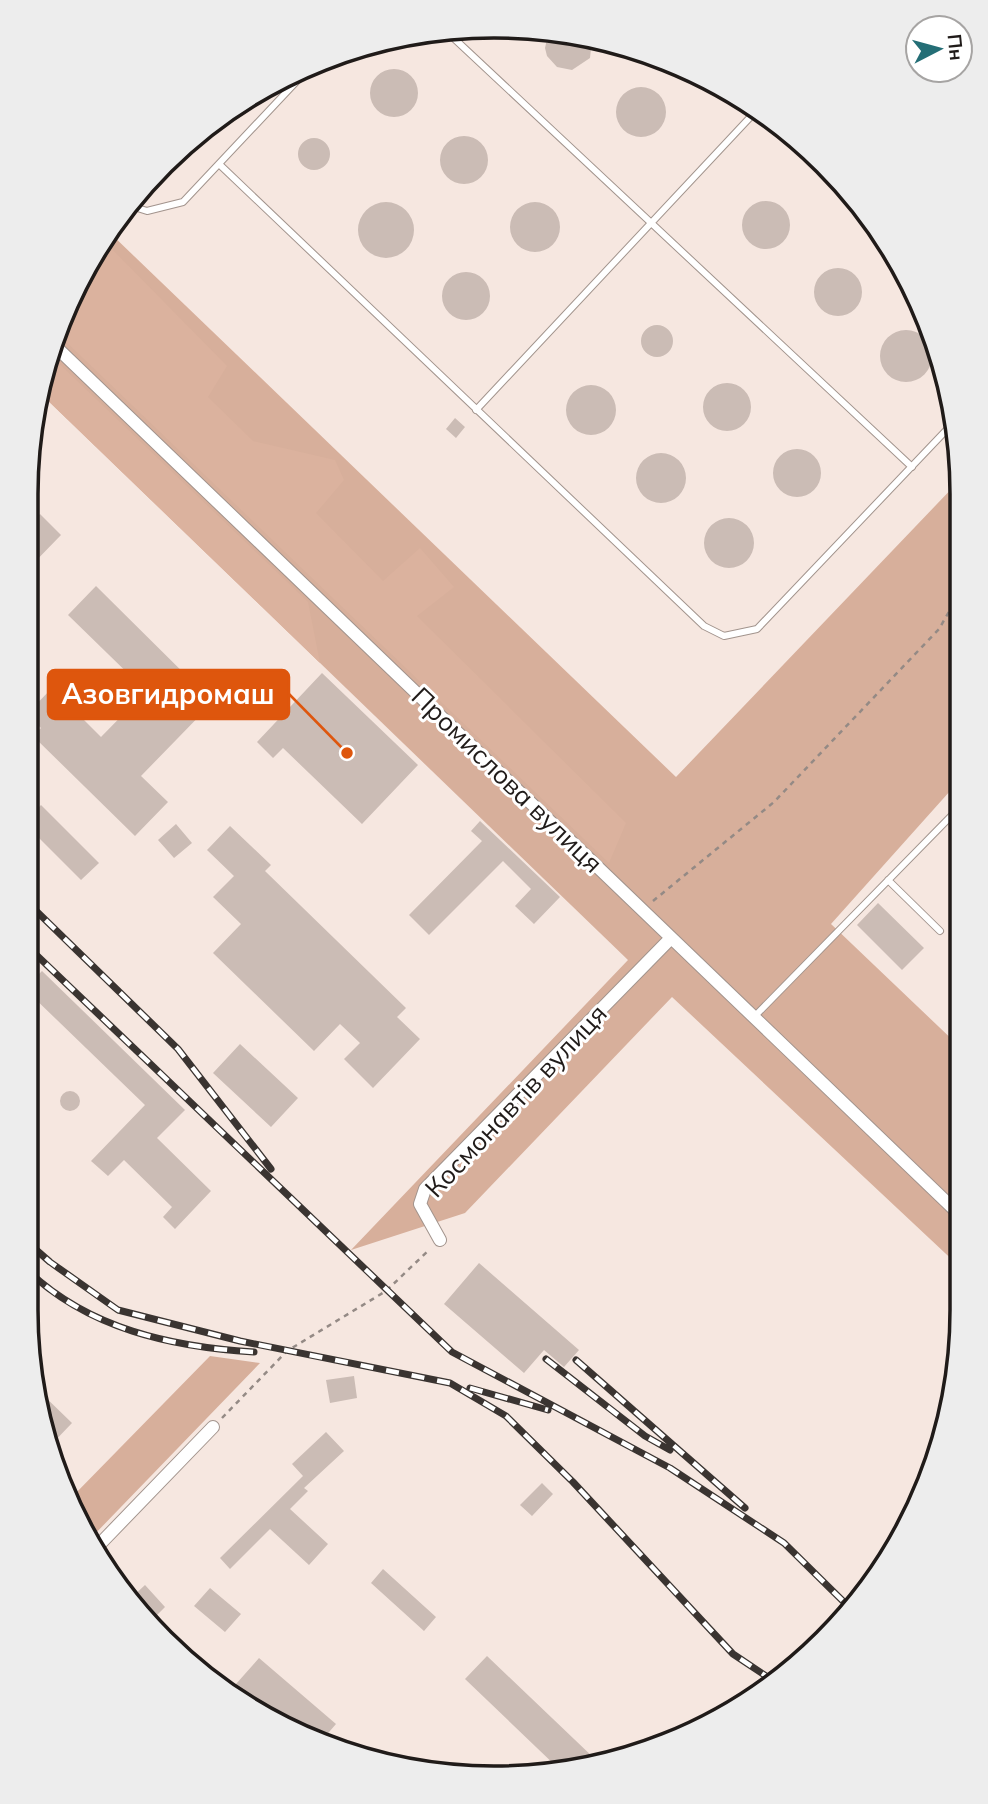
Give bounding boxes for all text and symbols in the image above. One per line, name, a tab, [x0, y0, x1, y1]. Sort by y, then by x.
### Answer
north arrow	[904, 14, 974, 84]
text: Пн	[943, 33, 969, 62]
callout: Азовгидромаш	[48, 670, 289, 719]
text: Азовгидромаш	[62, 676, 274, 711]
street label: Промислова вулиця	[405, 680, 610, 879]
street label: Космонавтів вулиця	[418, 997, 614, 1204]

